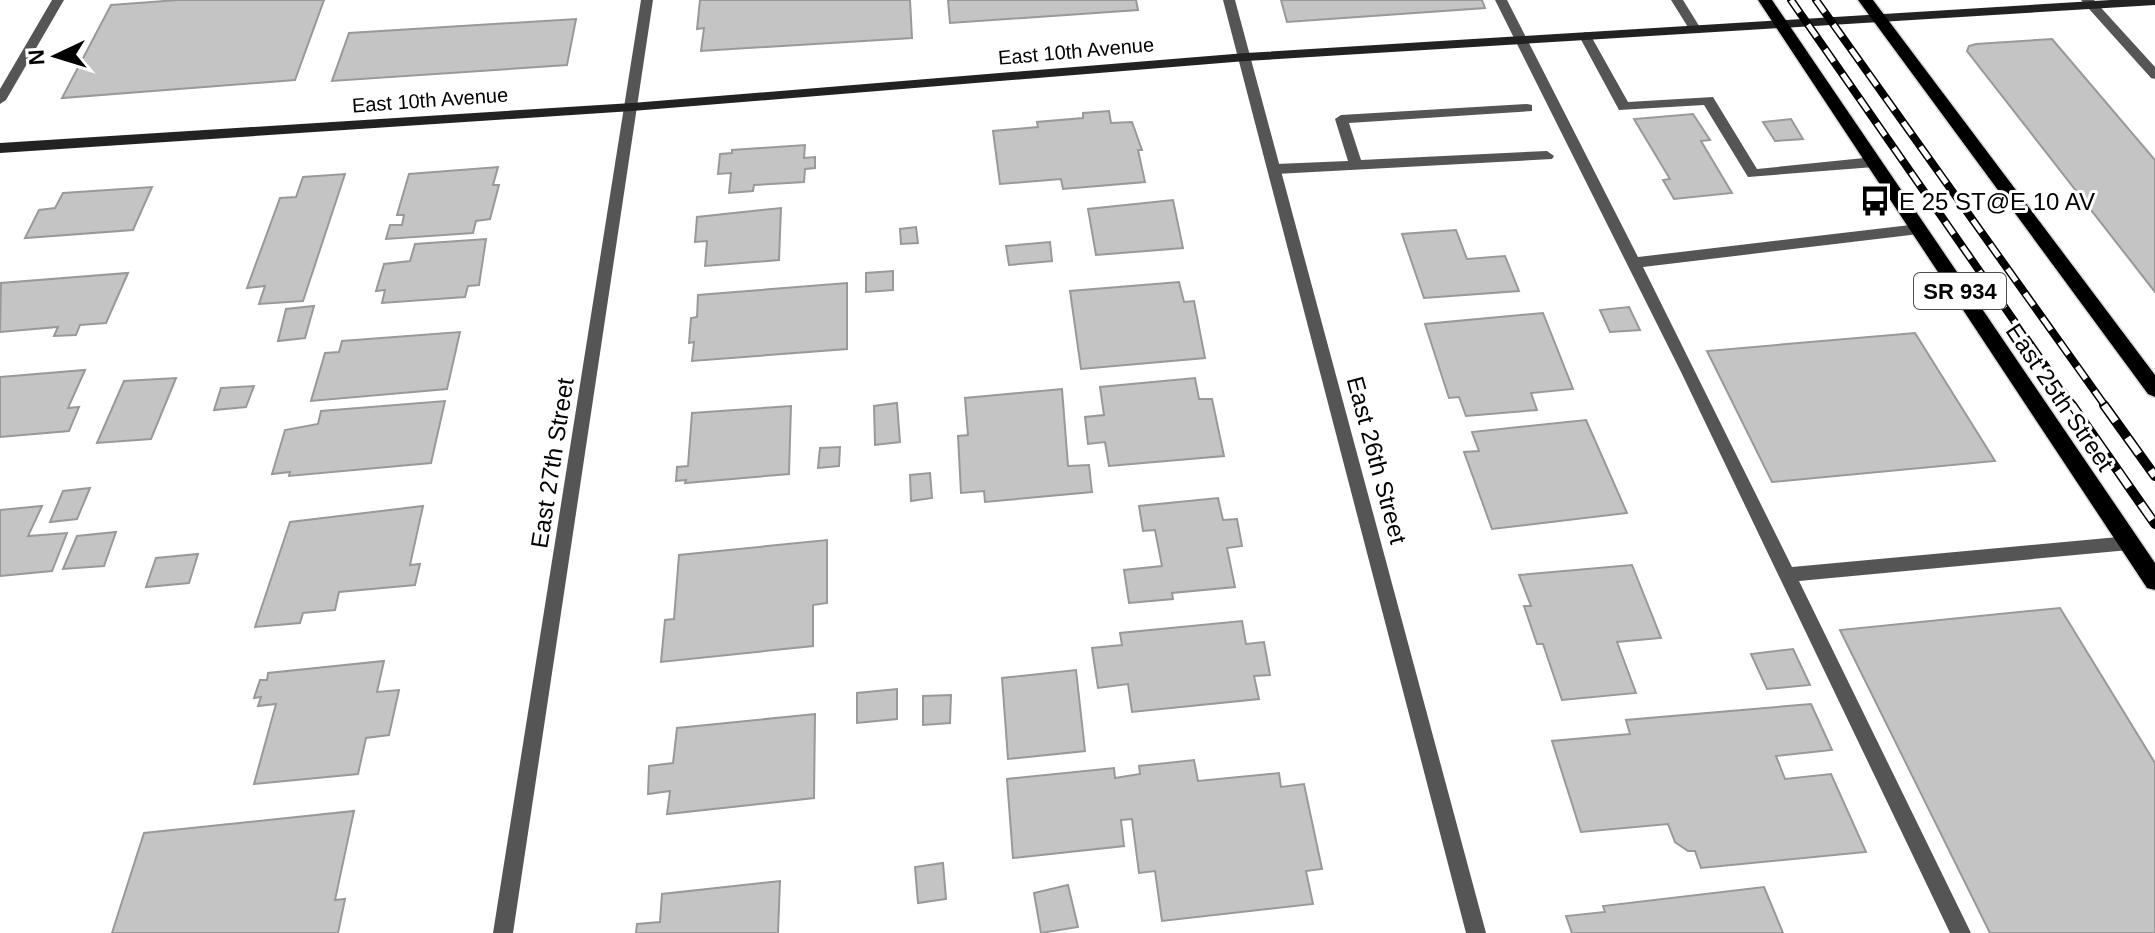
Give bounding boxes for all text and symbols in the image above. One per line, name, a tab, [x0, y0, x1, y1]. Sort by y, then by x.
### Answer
north arrow	[16, 16, 96, 96]
street label: East 10th Avenue	[997, 33, 1155, 69]
text: N	[24, 49, 50, 66]
street label: East 10th Avenue	[351, 84, 509, 116]
bus stop icon: E 25 ST@E 10 AV	[1858, 184, 1892, 218]
place label: E 25 ST@E 10 AV	[1899, 188, 2095, 215]
road number: SR 934	[1914, 273, 2006, 309]
street label: East 25th Street	[2001, 318, 2119, 476]
street label: East 26th Street	[1342, 373, 1412, 547]
street label: East 27th Street	[525, 376, 579, 550]

